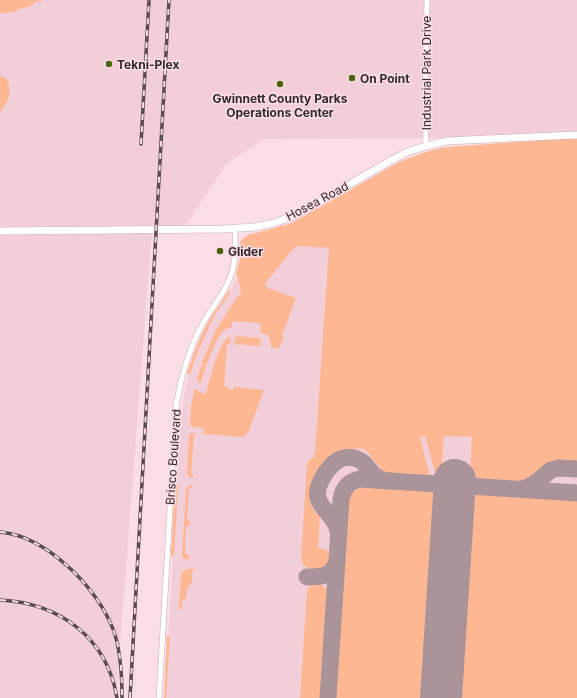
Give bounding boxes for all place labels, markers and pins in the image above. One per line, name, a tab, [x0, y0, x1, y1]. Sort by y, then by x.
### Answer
place label: Tekni-Plex	[117, 57, 179, 72]
marker: Tekni-Plex	[104, 59, 114, 69]
place label: On Point	[360, 71, 410, 86]
marker: On Point	[347, 73, 357, 83]
marker: Gwinnett County Parks Operations Center	[275, 79, 285, 89]
place label: Gwinnett County Parks Operations Center	[212, 91, 348, 120]
place label: Glider	[228, 244, 263, 259]
marker: Glider	[215, 246, 225, 256]

